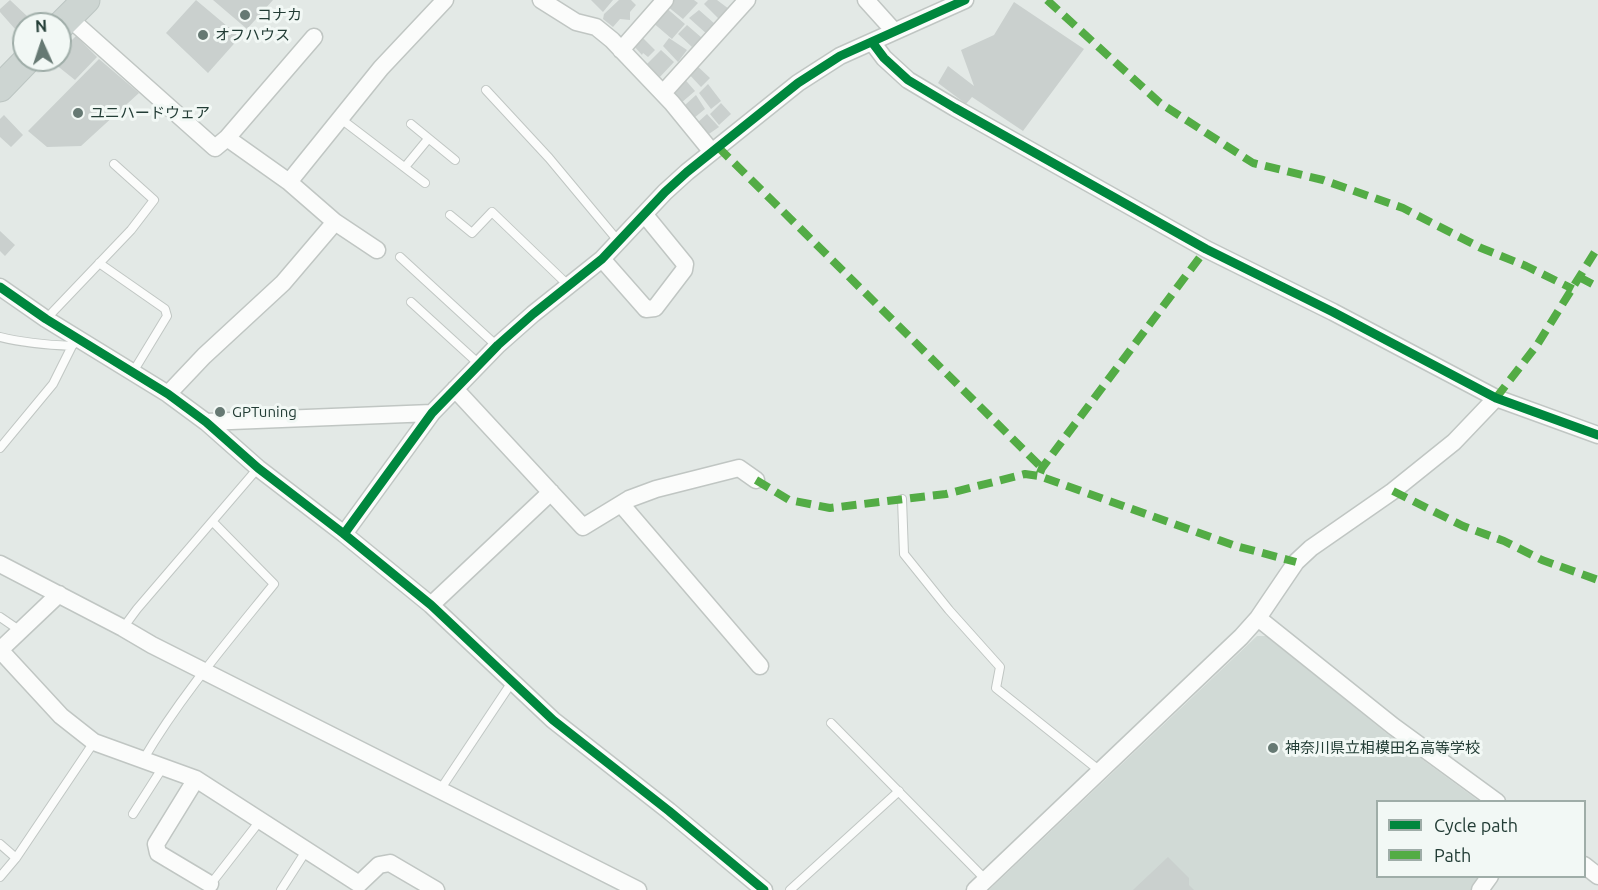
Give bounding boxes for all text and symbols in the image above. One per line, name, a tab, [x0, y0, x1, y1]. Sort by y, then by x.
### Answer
place label: コナカ	[257, 6, 302, 24]
marker: コナカ	[238, 8, 252, 22]
north arrow	[12, 12, 72, 72]
text: N	[35, 17, 48, 35]
place label: オフハウス	[215, 26, 290, 44]
marker: オフハウス	[196, 28, 210, 42]
place label: ユニハードウェア	[90, 104, 210, 122]
marker: ユニハードウェア	[71, 106, 85, 120]
place label: GPTuning	[232, 403, 297, 421]
marker: GPTuning	[213, 405, 227, 419]
place label: 神奈川県立相模田名高等学校	[1285, 739, 1480, 757]
marker: 神奈川県立相模田名高等学校	[1266, 741, 1280, 755]
legend	[1376, 800, 1586, 878]
text: Cycle path	[1434, 815, 1518, 835]
text: Path	[1434, 845, 1471, 865]

